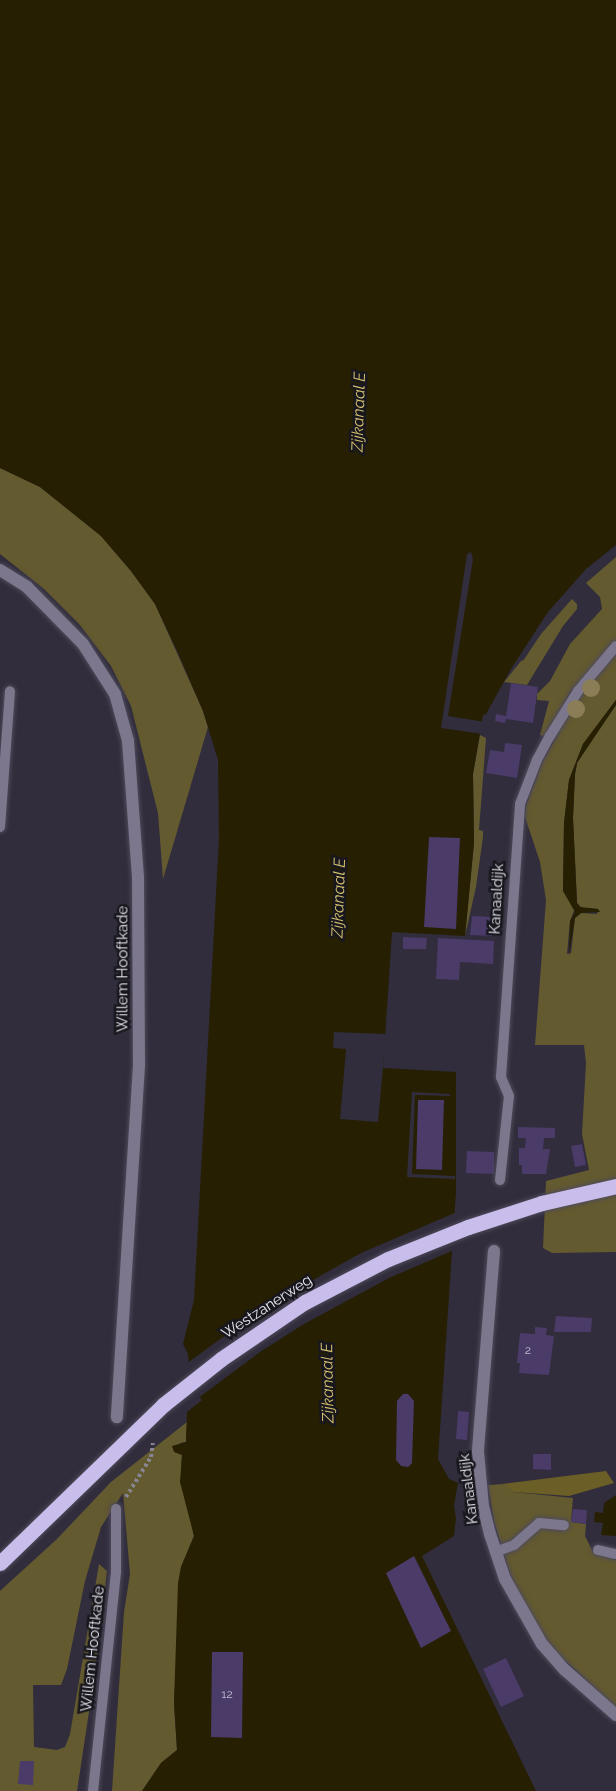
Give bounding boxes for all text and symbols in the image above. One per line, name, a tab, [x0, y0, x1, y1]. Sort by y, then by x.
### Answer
water label: Zijkanaal E	[348, 372, 370, 452]
water label: Zijkanaal E	[328, 858, 350, 938]
street label: Kanaaldijk	[486, 863, 508, 935]
street label: Willem Hooftkade	[114, 906, 132, 1032]
street label: Westzanerweg	[218, 1271, 316, 1343]
water label: Zijkanaal E	[318, 1343, 338, 1423]
house number: 2	[525, 1344, 531, 1358]
street label: Kanaaldijk	[456, 1453, 482, 1525]
street label: Willem Hooftkade	[77, 1585, 109, 1713]
house number: 12	[221, 1688, 233, 1702]

